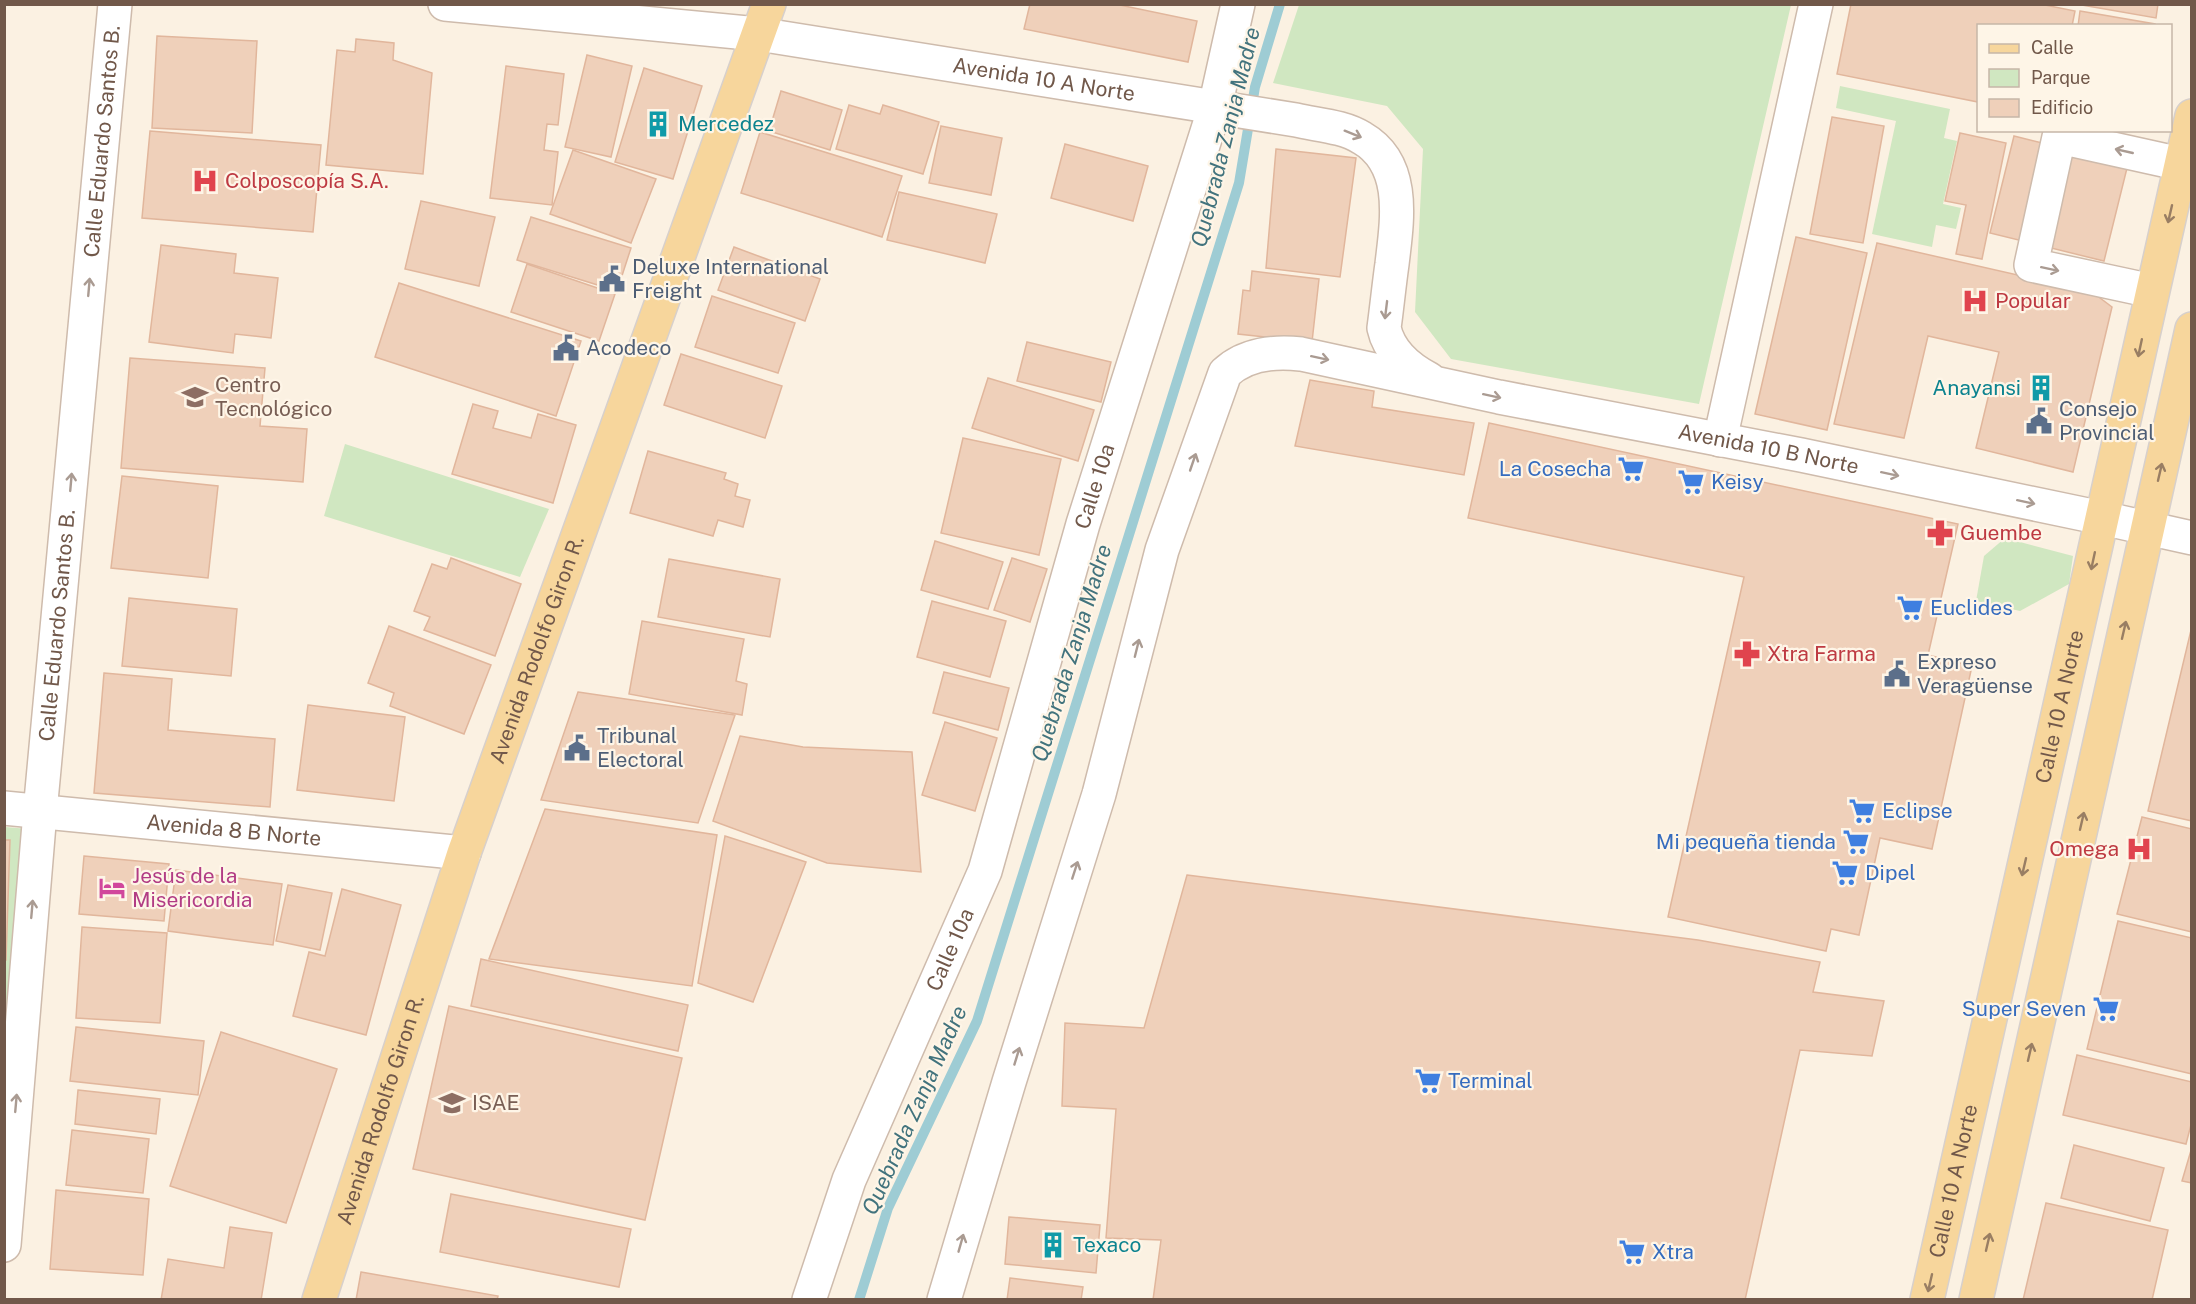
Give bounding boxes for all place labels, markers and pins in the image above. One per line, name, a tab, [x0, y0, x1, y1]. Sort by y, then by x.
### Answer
building icon: Mercedez	[643, 109, 673, 139]
place label: Mercedez	[678, 111, 774, 136]
hospital icon: Colposcopía S.A.	[190, 166, 220, 196]
place label: Colposcopía S.A.	[225, 168, 389, 193]
place label: Deluxe International Freight	[632, 254, 829, 303]
public building icon: Deluxe International Freight	[597, 264, 627, 294]
hospital icon: Popular	[1960, 286, 1990, 316]
place label: Popular	[1995, 288, 2071, 313]
public building icon: Acodeco	[551, 333, 581, 363]
place label: Acodeco	[586, 335, 672, 360]
place label: Centro Tecnológico	[215, 372, 332, 421]
building icon: Anayansi	[2026, 373, 2056, 403]
place label: Anayansi	[1932, 375, 2021, 400]
school or university icon: Centro Tecnológico	[180, 382, 210, 412]
place label: Consejo Provincial	[2059, 396, 2155, 445]
public building icon: Consejo Provincial	[2024, 406, 2054, 436]
supermarket icon: La Cosecha	[1616, 454, 1646, 484]
place label: La Cosecha	[1499, 456, 1611, 481]
supermarket icon: Keisy	[1676, 467, 1706, 497]
place label: Keisy	[1711, 469, 1764, 494]
pharmacy icon: Guembe	[1925, 518, 1955, 548]
place label: Guembe	[1960, 520, 2042, 545]
supermarket icon: Euclides	[1895, 593, 1925, 623]
place label: Euclides	[1930, 595, 2013, 620]
pharmacy icon: Xtra Farma	[1732, 639, 1762, 669]
place label: Xtra Farma	[1767, 641, 1876, 666]
place label: Expreso Veragüense	[1917, 649, 2033, 698]
public building icon: Expreso Veragüense	[1882, 659, 1912, 689]
place label: Tribunal Electoral	[597, 723, 684, 772]
public building icon: Tribunal Electoral	[562, 733, 592, 763]
supermarket icon: Eclipse	[1847, 796, 1877, 826]
place label: Eclipse	[1882, 798, 1953, 823]
supermarket icon: Mi pequeña tienda	[1841, 827, 1871, 857]
place label: Mi pequeña tienda	[1656, 829, 1836, 854]
hospital icon: Omega	[2124, 834, 2154, 864]
place label: Omega	[2049, 836, 2119, 861]
supermarket icon: Dipel	[1830, 858, 1860, 888]
place label: Dipel	[1865, 860, 1916, 885]
place label: Jesús de la Misericordia	[132, 863, 252, 912]
hotel icon: Jesús de la Misericordia	[97, 873, 127, 903]
supermarket icon: Super Seven	[2091, 994, 2121, 1024]
place label: Super Seven	[1962, 996, 2086, 1021]
supermarket icon: Terminal	[1413, 1066, 1443, 1096]
place label: Terminal	[1448, 1068, 1533, 1093]
school or university icon: ISAE	[437, 1088, 467, 1118]
place label: ISAE	[472, 1090, 520, 1115]
building icon: Texaco	[1038, 1230, 1068, 1260]
place label: Texaco	[1073, 1232, 1141, 1257]
supermarket icon: Xtra	[1617, 1237, 1647, 1267]
place label: Xtra	[1652, 1239, 1694, 1264]

